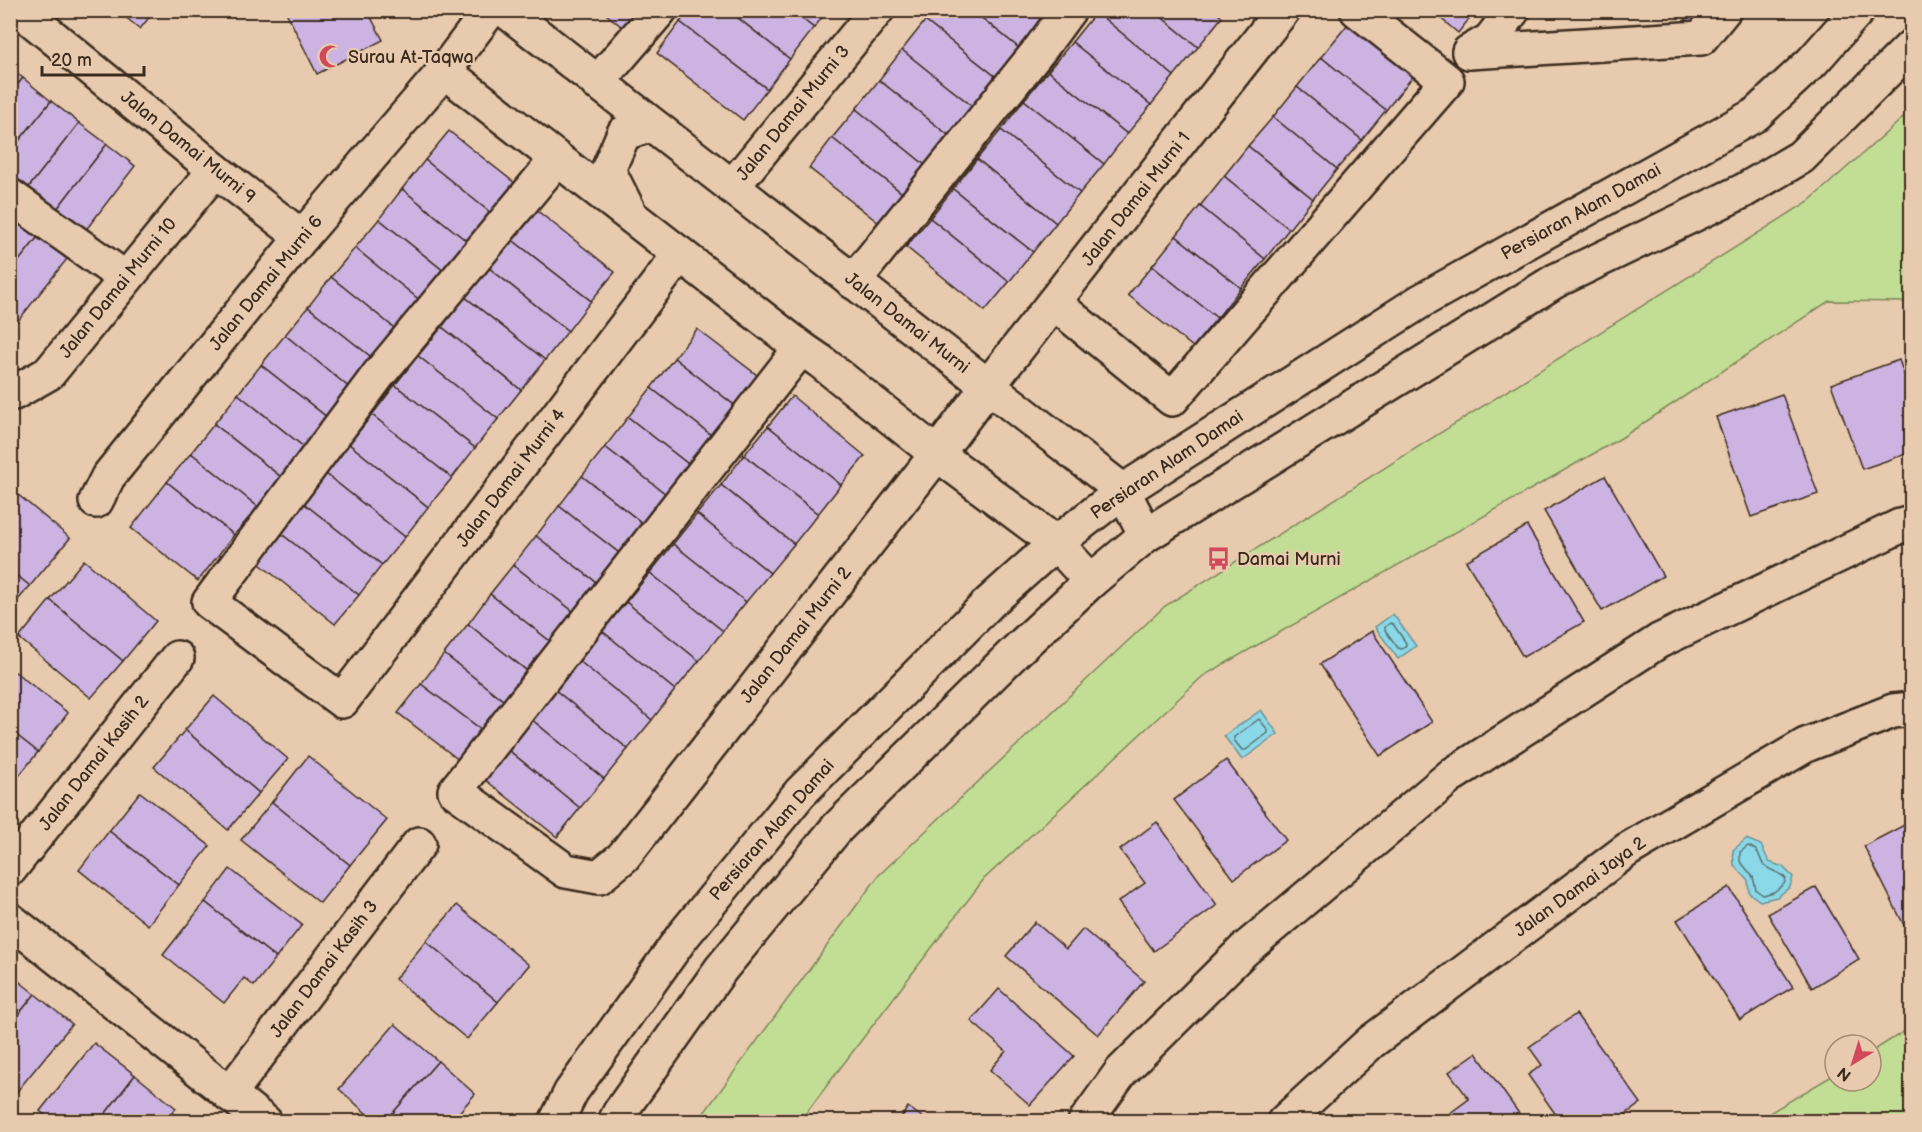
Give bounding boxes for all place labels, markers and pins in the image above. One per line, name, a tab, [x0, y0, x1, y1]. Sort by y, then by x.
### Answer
mosque icon: Surau At-Taqwa	[317, 44, 343, 70]
place label: Surau At-Taqwa	[348, 47, 474, 68]
bus stop icon: Damai Murni	[1206, 546, 1232, 572]
place label: Damai Murni	[1237, 549, 1341, 570]

